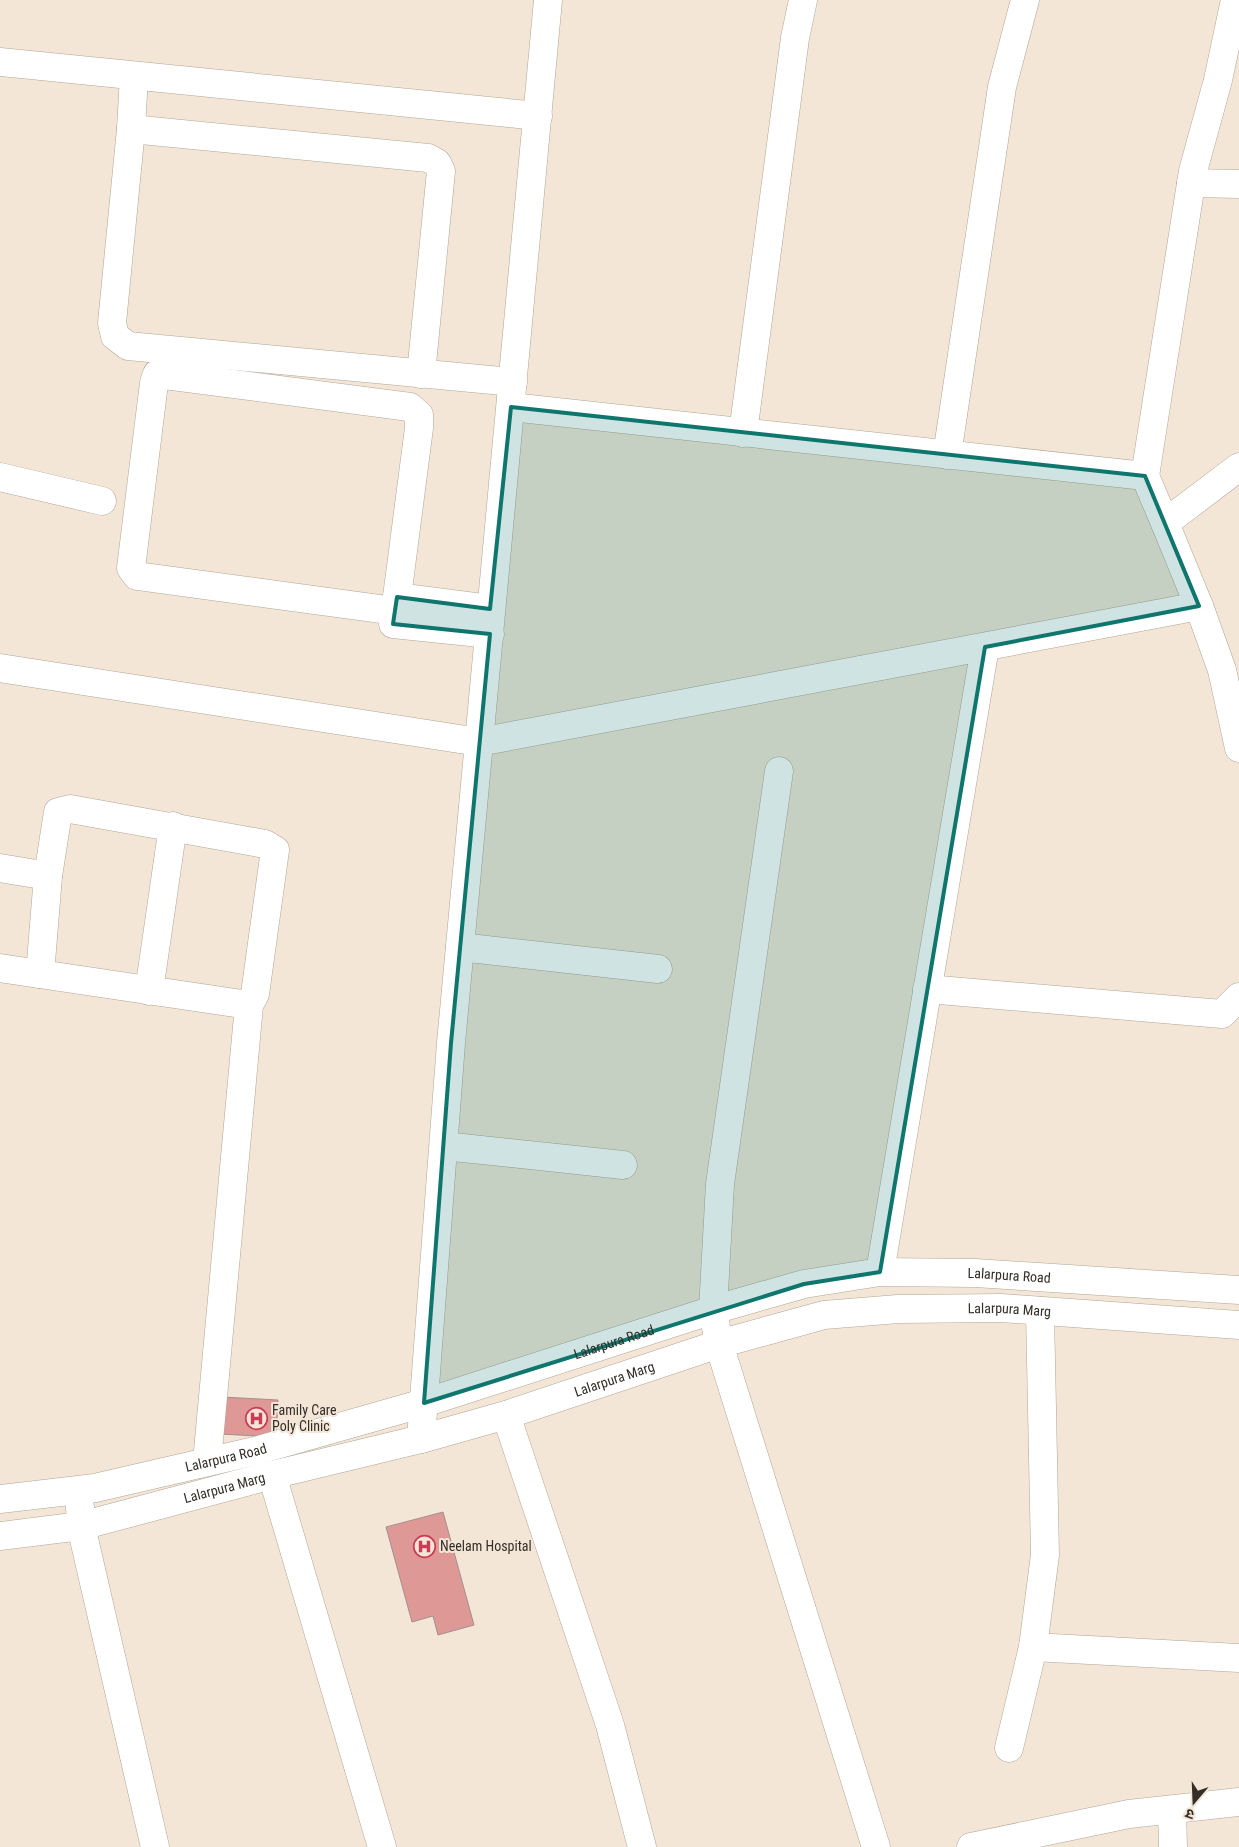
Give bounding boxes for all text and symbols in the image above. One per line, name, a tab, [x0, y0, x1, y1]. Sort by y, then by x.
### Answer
street label: Lalarpura Road	[968, 1265, 1051, 1286]
street label: Lalarpura Marg	[968, 1300, 1052, 1320]
street label: Lalarpura Road	[572, 1322, 656, 1362]
street label: Lalarpura Marg	[572, 1358, 656, 1400]
place label: Family Care Poly Clinic	[272, 1402, 337, 1434]
hospital icon: Family Care Poly Clinic	[244, 1406, 268, 1430]
street label: Lalarpura Road	[184, 1440, 269, 1475]
street label: Lalarpura Marg	[182, 1469, 267, 1506]
hospital icon: Neelam Hospital	[412, 1534, 436, 1558]
place label: Neelam Hospital	[440, 1538, 532, 1554]
north arrow	[1169, 1777, 1219, 1827]
text: उ	[1183, 1805, 1196, 1823]

